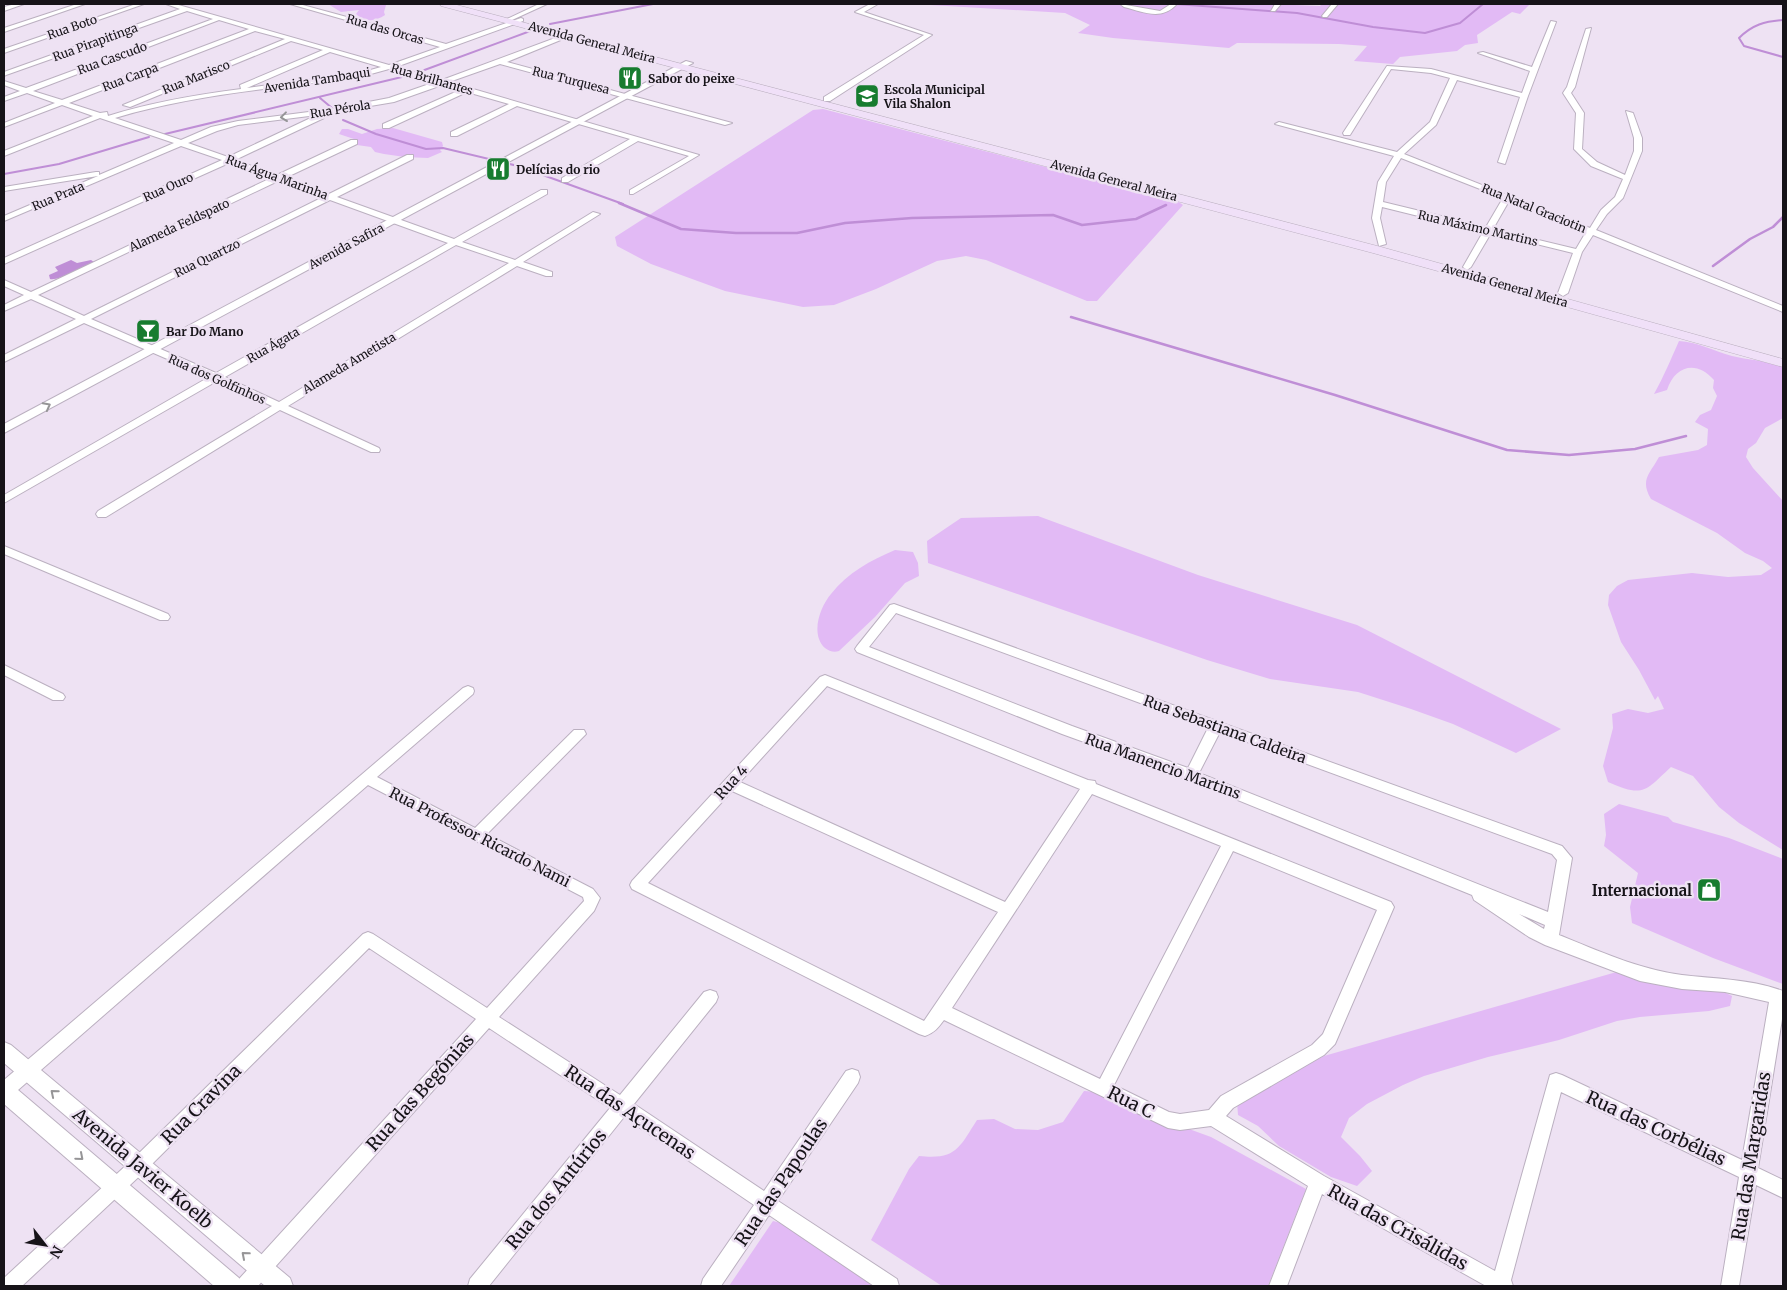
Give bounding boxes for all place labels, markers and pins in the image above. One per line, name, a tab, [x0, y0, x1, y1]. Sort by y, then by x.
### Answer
restaurant icon: Sabor do peixe	[617, 65, 643, 91]
place label: Sabor do peixe	[648, 71, 735, 86]
place label: Escola Municipal Vila Shalon	[883, 82, 985, 111]
school or university icon: Escola Municipal Vila Shalon	[854, 83, 880, 109]
restaurant icon: Delícias do rio	[485, 156, 511, 182]
place label: Delícias do rio	[516, 162, 600, 177]
bar icon: Bar Do Mano	[135, 318, 161, 344]
place label: Bar Do Mano	[166, 324, 243, 339]
shop icon: Internacional	[1696, 877, 1722, 903]
place label: Internacional	[1592, 881, 1692, 900]

